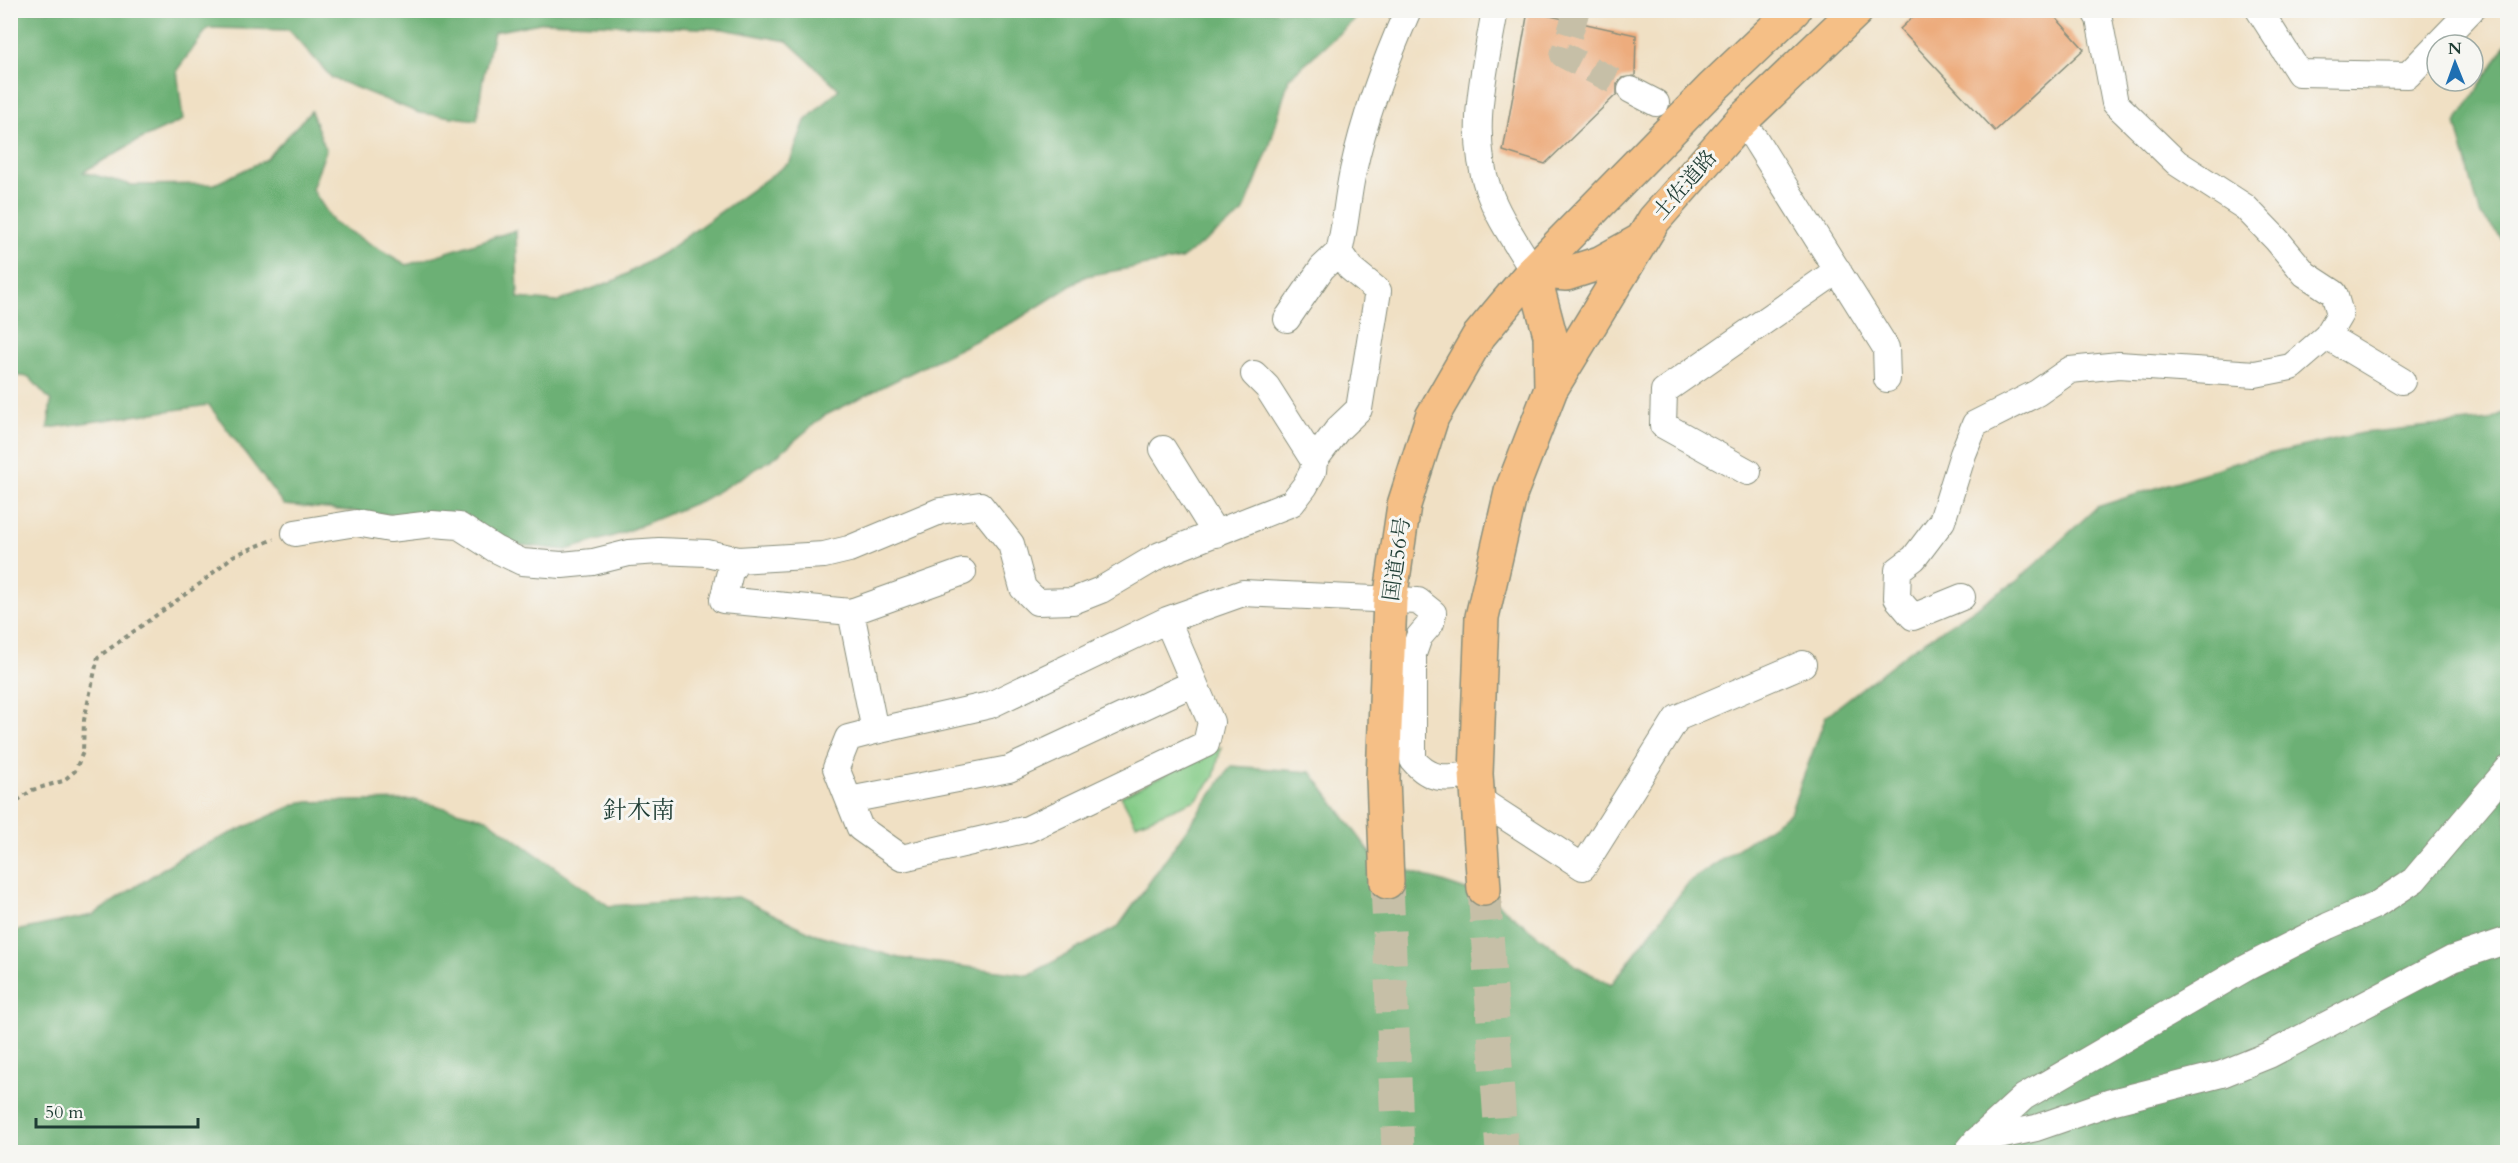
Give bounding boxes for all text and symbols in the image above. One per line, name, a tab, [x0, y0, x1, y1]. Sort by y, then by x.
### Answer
north arrow	[2425, 33, 2485, 93]
text: N	[2448, 38, 2462, 60]
street label: 土佐道路	[1647, 144, 1723, 226]
street label: 国道56号	[1377, 515, 1417, 603]
district label: 針木南	[603, 794, 675, 827]
scale bar	[36, 1091, 198, 1129]
text: 50 m	[45, 1100, 84, 1125]

